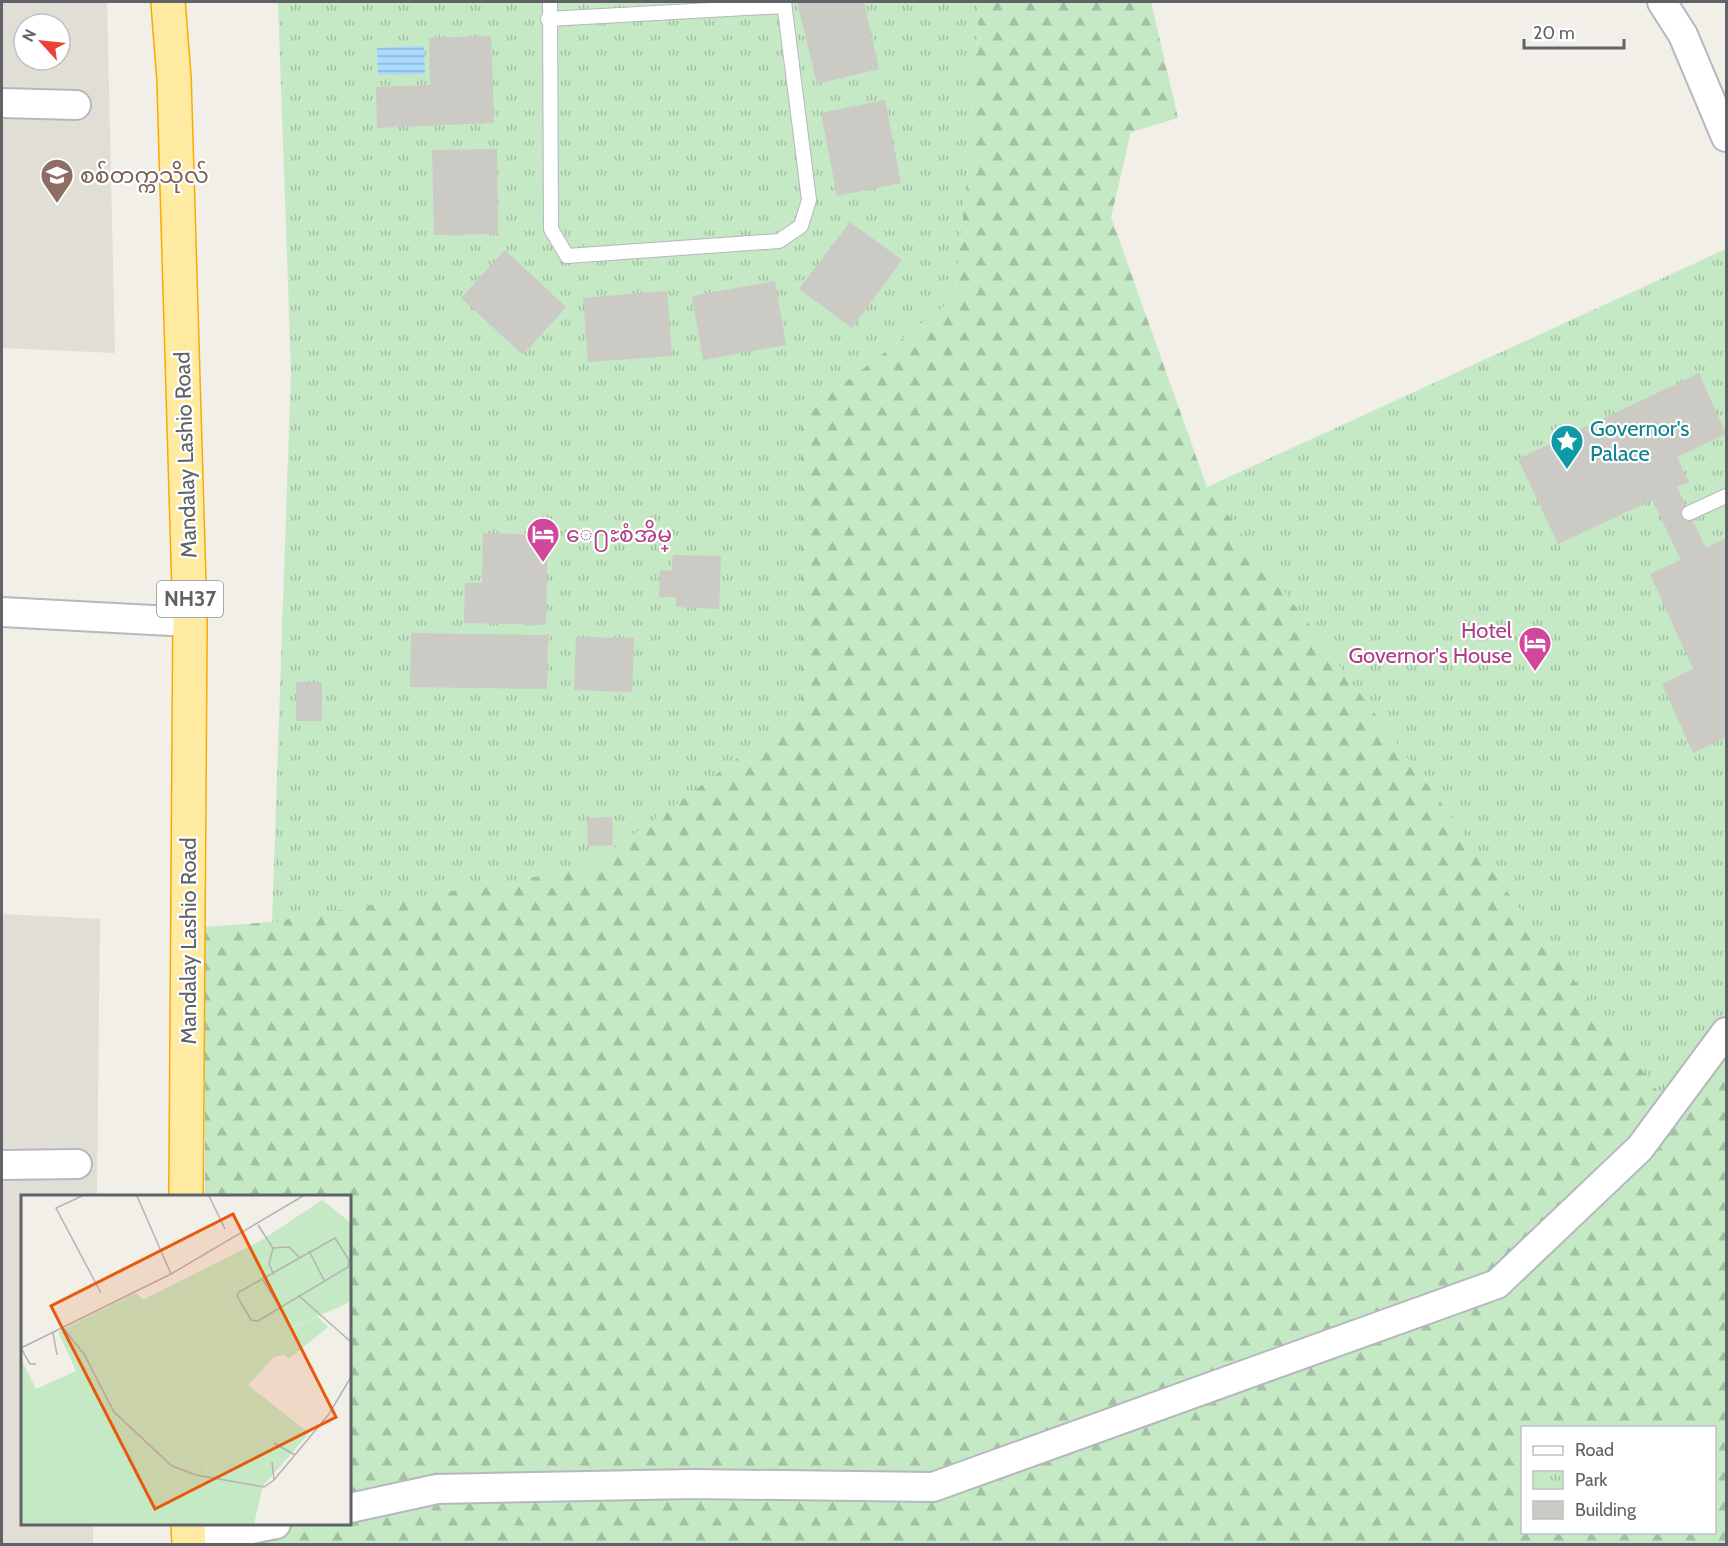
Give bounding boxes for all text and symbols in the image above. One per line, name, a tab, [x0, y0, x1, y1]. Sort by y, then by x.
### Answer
north arrow	[12, 12, 72, 72]
scale bar	[1524, 12, 1624, 50]
text: 20 m	[1533, 22, 1575, 44]
text: N	[18, 26, 40, 45]
school or university icon: စစ်‌တက္ကသိုလ်	[39, 157, 75, 204]
place label: စစ်‌တက္ကသိုလ်	[80, 160, 209, 193]
street label: Mandalay Lashio Road	[168, 351, 203, 559]
place label: Governor's Palace	[1590, 415, 1689, 467]
place icon: Governor's Palace	[1549, 423, 1585, 470]
hotel icon: ေ႐ႊစံအိမ္	[525, 516, 561, 563]
place label: ေ႐ႊစံအိမ္	[566, 519, 672, 552]
road number: NH37	[157, 581, 223, 617]
place label: Hotel Governor's House	[1348, 617, 1513, 669]
hotel icon: Hotel Governor's House	[1517, 625, 1553, 672]
street label: Mandalay Lashio Road	[175, 838, 202, 1044]
inset map	[21, 1195, 351, 1525]
legend	[1521, 1426, 1716, 1534]
text: Road	[1575, 1439, 1614, 1461]
text: Park	[1575, 1469, 1608, 1491]
text: Building	[1575, 1499, 1637, 1521]

